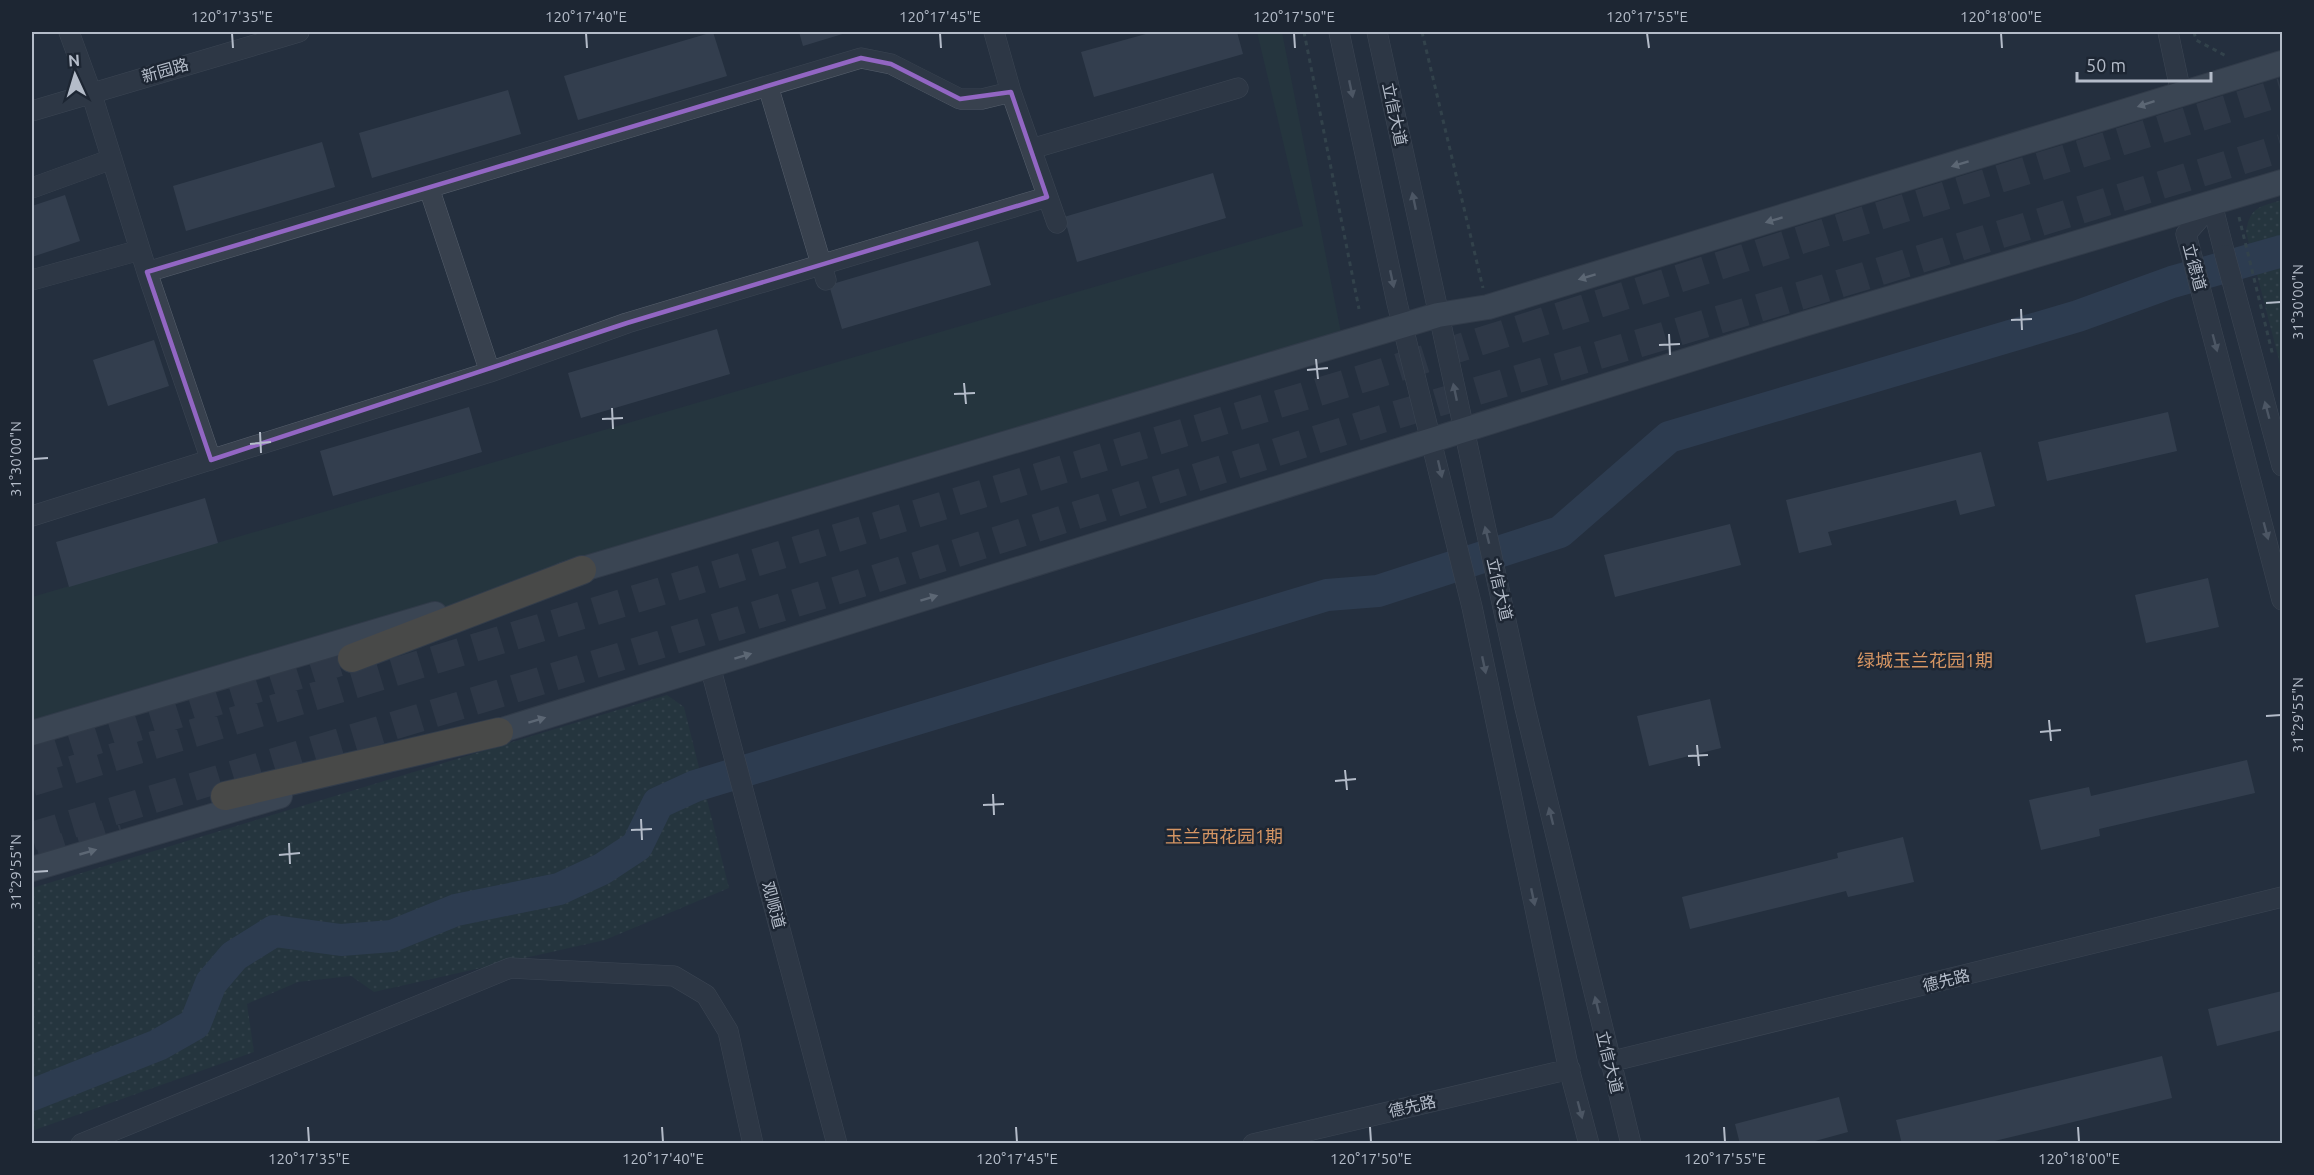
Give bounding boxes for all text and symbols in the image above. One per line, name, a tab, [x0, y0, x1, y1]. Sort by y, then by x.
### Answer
text: 120°17'35"E	[191, 8, 273, 25]
text: 120°17'40"E	[545, 8, 627, 25]
text: 120°17'45"E	[899, 8, 981, 25]
text: 120°17'50"E	[1253, 8, 1335, 25]
text: 120°17'55"E	[1606, 8, 1688, 25]
text: 120°18'00"E	[1960, 8, 2042, 25]
north arrow	[45, 45, 105, 105]
scale bar	[2077, 45, 2210, 83]
text: N	[67, 51, 81, 69]
street label: 新园路	[139, 55, 191, 85]
text: 50 m	[2086, 55, 2126, 75]
one-way arrow	[1347, 79, 1357, 98]
street label: 立信大道	[1380, 81, 1410, 147]
one-way arrow	[2137, 100, 2155, 109]
one-way arrow	[1951, 160, 1969, 169]
one-way arrow	[1408, 192, 1418, 211]
one-way arrow	[1765, 216, 1783, 225]
street label: 立德道	[2180, 241, 2210, 293]
text: 31°30'00"N	[2289, 264, 2306, 340]
one-way arrow	[1388, 270, 1398, 289]
one-way arrow	[1578, 273, 1596, 282]
one-way arrow	[2211, 334, 2220, 352]
one-way arrow	[1449, 383, 1459, 401]
one-way arrow	[2262, 401, 2271, 419]
text: 31°30'00"N	[7, 421, 24, 497]
one-way arrow	[1435, 459, 1445, 478]
one-way arrow	[2262, 522, 2271, 540]
one-way arrow	[1481, 526, 1491, 545]
street label: 立信大道	[1484, 556, 1516, 622]
one-way arrow	[920, 593, 938, 602]
district label: 绿城玉兰花园1期	[1857, 650, 1993, 670]
one-way arrow	[734, 651, 752, 660]
one-way arrow	[1480, 655, 1489, 674]
text: 31°29'55"N	[2289, 677, 2306, 753]
one-way arrow	[528, 715, 546, 724]
one-way arrow	[1545, 806, 1555, 825]
district label: 玉兰西花园1期	[1165, 826, 1283, 846]
text: 31°29'55"N	[7, 834, 24, 910]
one-way arrow	[79, 847, 97, 856]
street label: 观顺道	[759, 879, 789, 931]
one-way arrow	[1528, 887, 1538, 906]
street label: 德先路	[1921, 965, 1971, 995]
one-way arrow	[1591, 996, 1601, 1014]
street label: 立信大道	[1594, 1029, 1626, 1095]
street label: 德先路	[1387, 1092, 1437, 1120]
one-way arrow	[1576, 1101, 1586, 1120]
text: 120°17'35"E	[268, 1150, 350, 1167]
text: 120°17'40"E	[622, 1150, 704, 1167]
text: 120°17'45"E	[976, 1150, 1058, 1167]
text: 120°17'50"E	[1330, 1150, 1412, 1167]
text: 120°17'55"E	[1684, 1150, 1766, 1167]
text: 120°18'00"E	[2038, 1150, 2120, 1167]

